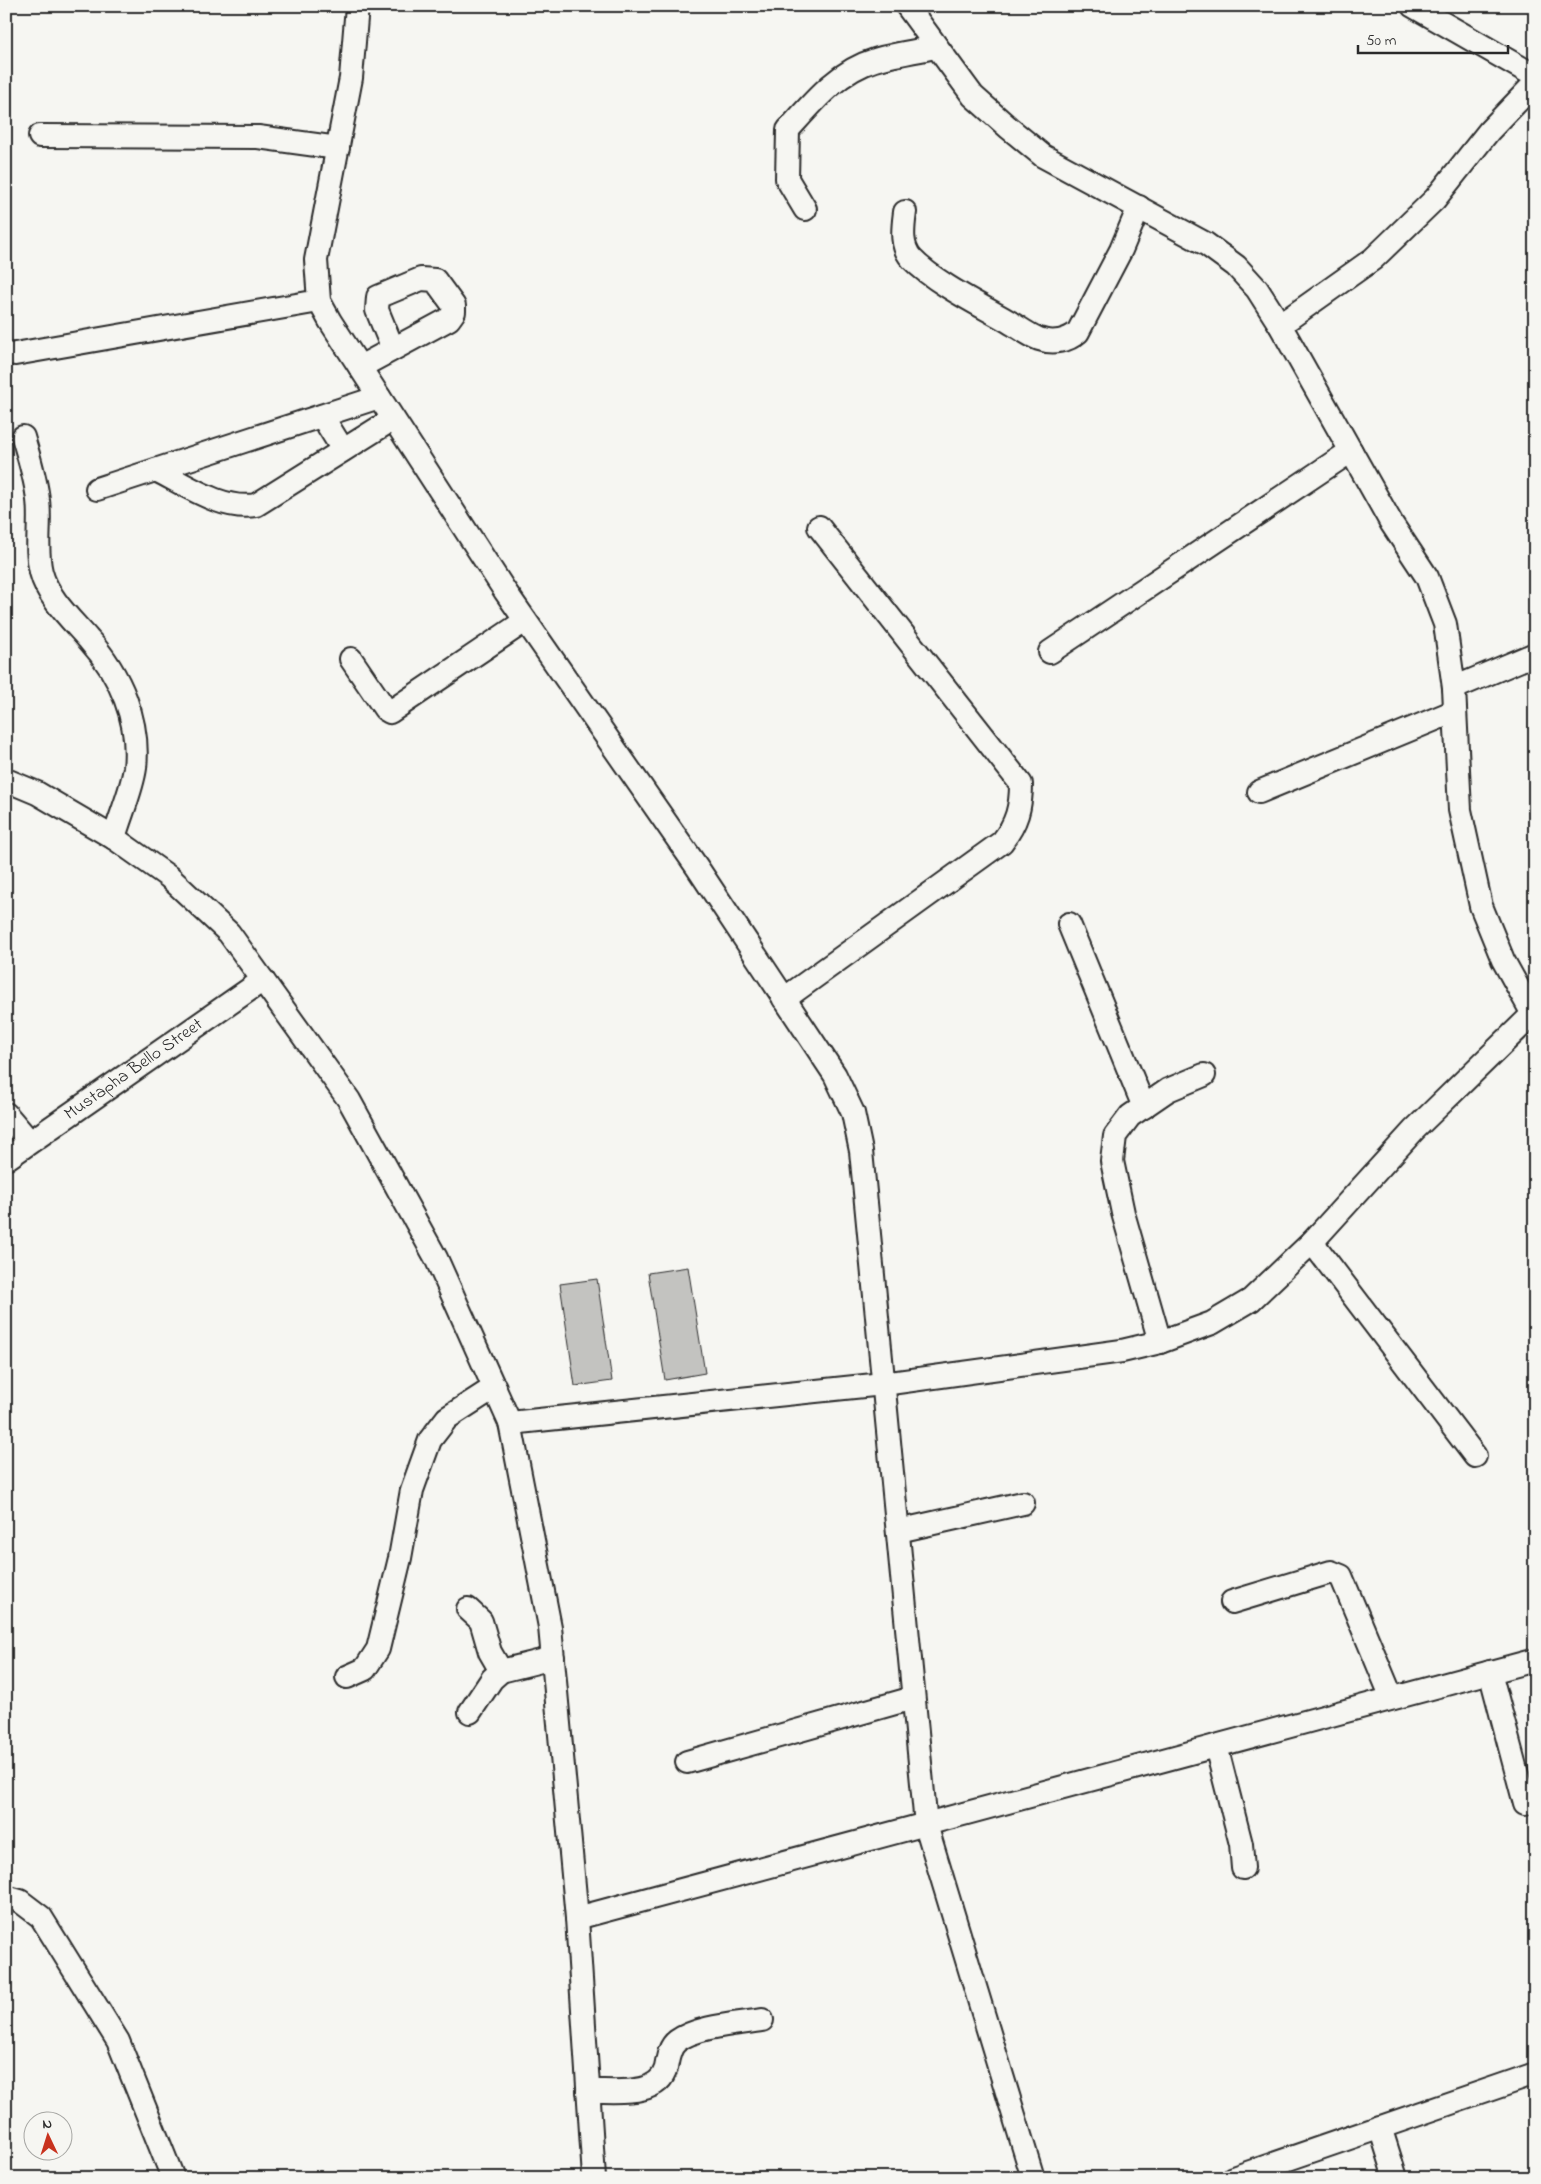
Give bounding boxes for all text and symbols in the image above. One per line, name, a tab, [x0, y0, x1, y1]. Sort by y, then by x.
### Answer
scale bar	[1358, 22, 1508, 54]
text: 50 m	[1366, 30, 1397, 52]
street label: Mustapha Bello Street	[59, 1012, 209, 1127]
north arrow	[22, 2112, 72, 2162]
text: N	[42, 2114, 53, 2135]

